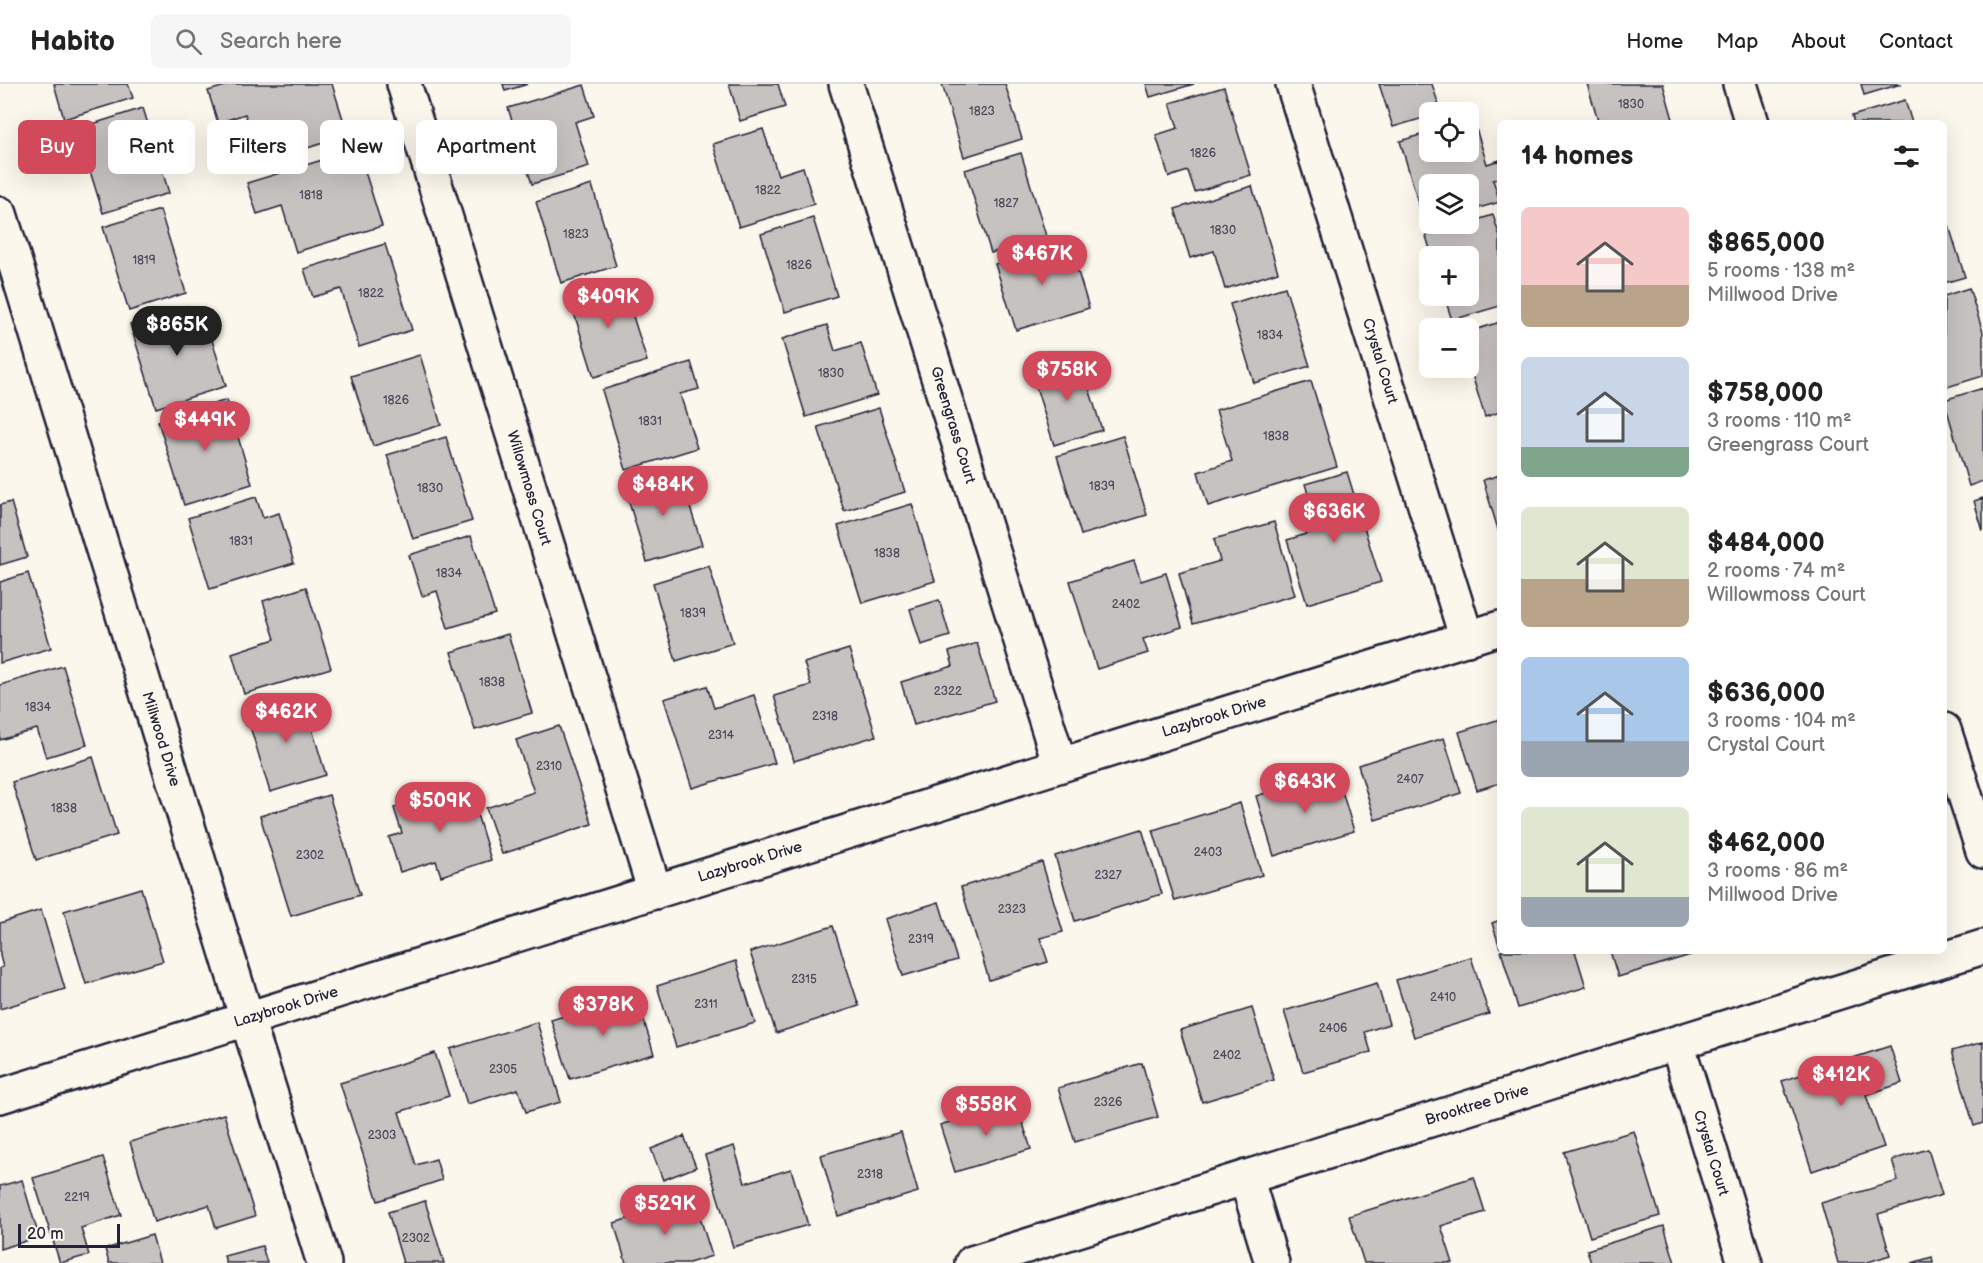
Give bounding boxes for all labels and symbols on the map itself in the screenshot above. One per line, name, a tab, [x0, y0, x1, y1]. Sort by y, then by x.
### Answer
house number: 1830	[1618, 97, 1644, 112]
house number: 1823	[969, 104, 995, 119]
house number: 1826	[1190, 146, 1216, 161]
house number: 1822	[755, 183, 781, 198]
house number: 1818	[299, 188, 323, 203]
house number: 1827	[994, 196, 1018, 211]
house number: 1830	[1210, 223, 1236, 238]
house number: 1823	[563, 227, 589, 242]
pin: $467K	[1000, 235, 1084, 286]
house number: 1819	[132, 253, 156, 268]
house number: 1826	[786, 258, 812, 273]
pin: $409K	[566, 278, 650, 329]
house number: 1822	[358, 286, 384, 301]
pin: $865K	[135, 306, 219, 357]
street label: Crystal Court	[1358, 316, 1402, 406]
house number: 1834	[1257, 328, 1284, 343]
pin: $758K	[1025, 351, 1109, 402]
street label: Greengrass Court	[926, 364, 980, 486]
house number: 1830	[818, 366, 844, 381]
house number: 1826	[383, 393, 409, 408]
pin: $449K	[163, 401, 247, 452]
house number: 1831	[638, 414, 662, 429]
street label: Willowmoss Court	[503, 428, 556, 548]
house number: 1838	[1263, 429, 1289, 444]
pin: $484K	[621, 466, 705, 517]
house number: 1839	[1089, 479, 1115, 494]
house number: 1830	[417, 481, 443, 496]
pin: $636K	[1292, 493, 1376, 544]
house number: 1831	[229, 534, 253, 549]
house number: 1838	[874, 546, 900, 561]
house number: 1834	[436, 566, 463, 581]
house number: 2402	[1112, 597, 1140, 612]
house number: 1839	[680, 606, 706, 621]
house number: 1838	[479, 675, 505, 690]
house number: 2322	[934, 684, 962, 699]
street label: Millwood Drive	[138, 689, 184, 789]
street label: Lazybrook Drive	[1160, 692, 1268, 742]
pin: $462K	[244, 693, 328, 744]
house number: 1834	[25, 700, 52, 715]
house number: 2318	[812, 709, 838, 724]
house number: 2314	[708, 728, 735, 743]
house number: 2310	[536, 759, 562, 774]
pin: $643K	[1263, 763, 1347, 814]
house number: 2407	[1396, 772, 1424, 787]
pin: $509K	[398, 782, 482, 833]
house number: 1838	[51, 801, 77, 816]
street label: Lazybrook Drive	[696, 837, 804, 887]
house number: 2403	[1194, 845, 1222, 860]
house number: 2302	[296, 848, 324, 863]
house number: 2327	[1094, 868, 1122, 883]
house number: 2323	[998, 902, 1026, 917]
house number: 2319	[908, 932, 934, 947]
house number: 2315	[791, 972, 817, 987]
street label: Lazybrook Drive	[232, 982, 340, 1032]
pin: $378K	[561, 986, 645, 1037]
house number: 2410	[1430, 990, 1456, 1005]
house number: 2311	[694, 997, 718, 1012]
house number: 2406	[1319, 1021, 1347, 1036]
house number: 2402	[1213, 1048, 1241, 1063]
pin: $412K	[1799, 1056, 1883, 1107]
house number: 2305	[489, 1062, 517, 1077]
street label: Brooktree Drive	[1423, 1080, 1531, 1130]
pin: $558K	[944, 1086, 1028, 1137]
house number: 2326	[1094, 1095, 1122, 1110]
street label: Crystal Court	[1689, 1108, 1733, 1198]
house number: 2303	[368, 1128, 396, 1143]
house number: 2318	[857, 1167, 883, 1182]
pin: $529K	[623, 1185, 707, 1236]
house number: 2219	[64, 1190, 90, 1205]
scale bar	[18, 1221, 120, 1248]
house number: 2302	[402, 1231, 430, 1246]

